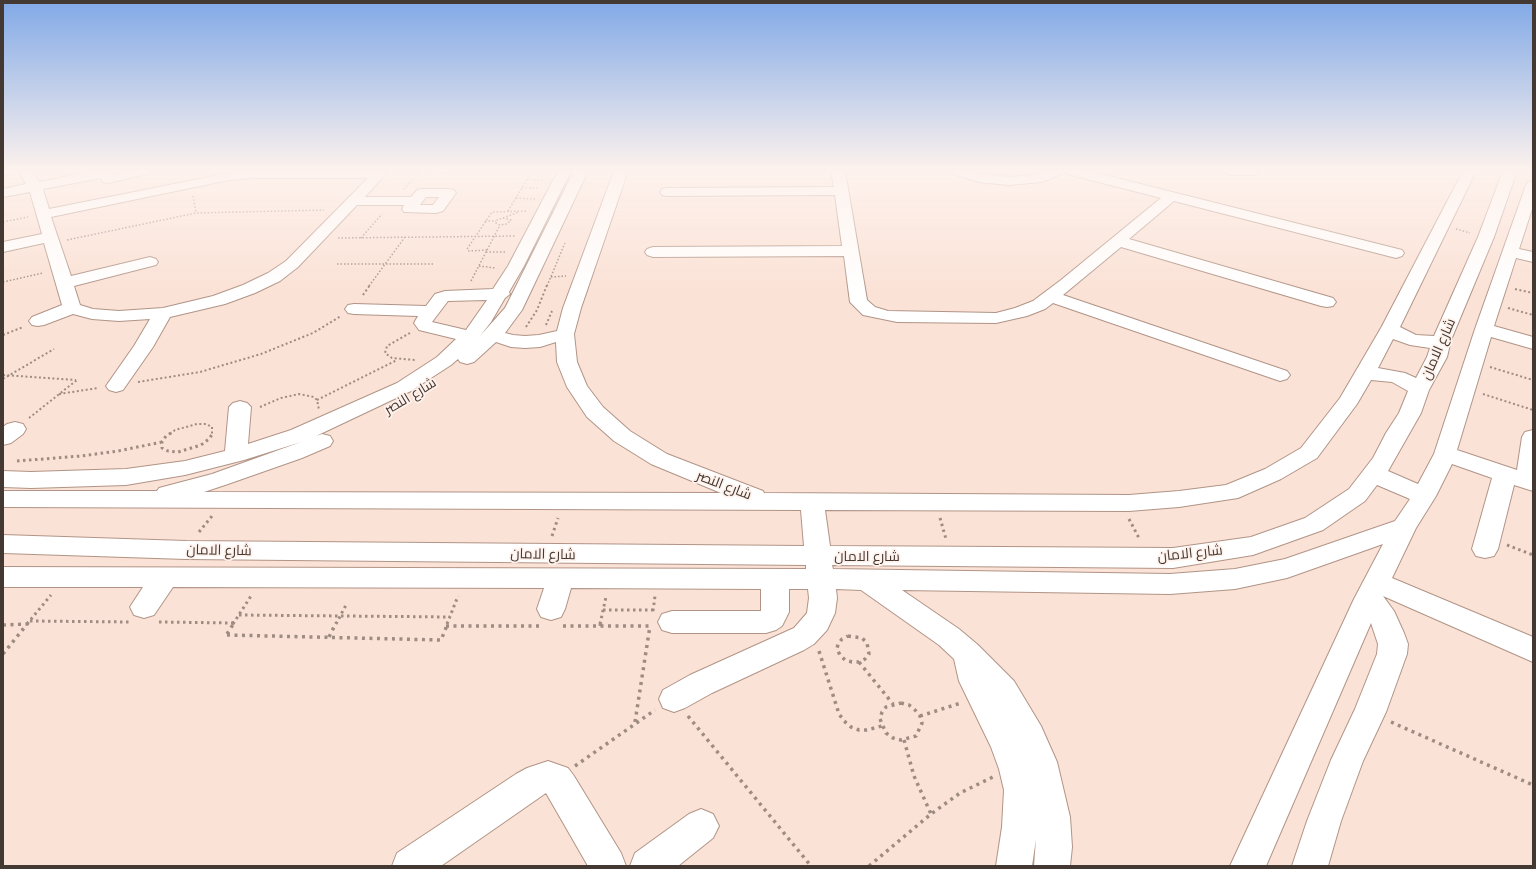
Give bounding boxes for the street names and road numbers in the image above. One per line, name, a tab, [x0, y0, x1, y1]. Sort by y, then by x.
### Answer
street label: شارع الامان	[1417, 316, 1459, 382]
street label: شارع النصر	[381, 374, 439, 418]
street label: شارع النصر	[694, 467, 754, 503]
street label: شارع الامان	[186, 541, 252, 559]
street label: شارع الامان	[1157, 541, 1223, 565]
street label: شارع الامان	[510, 545, 576, 563]
street label: شارع الامان	[834, 548, 900, 564]

